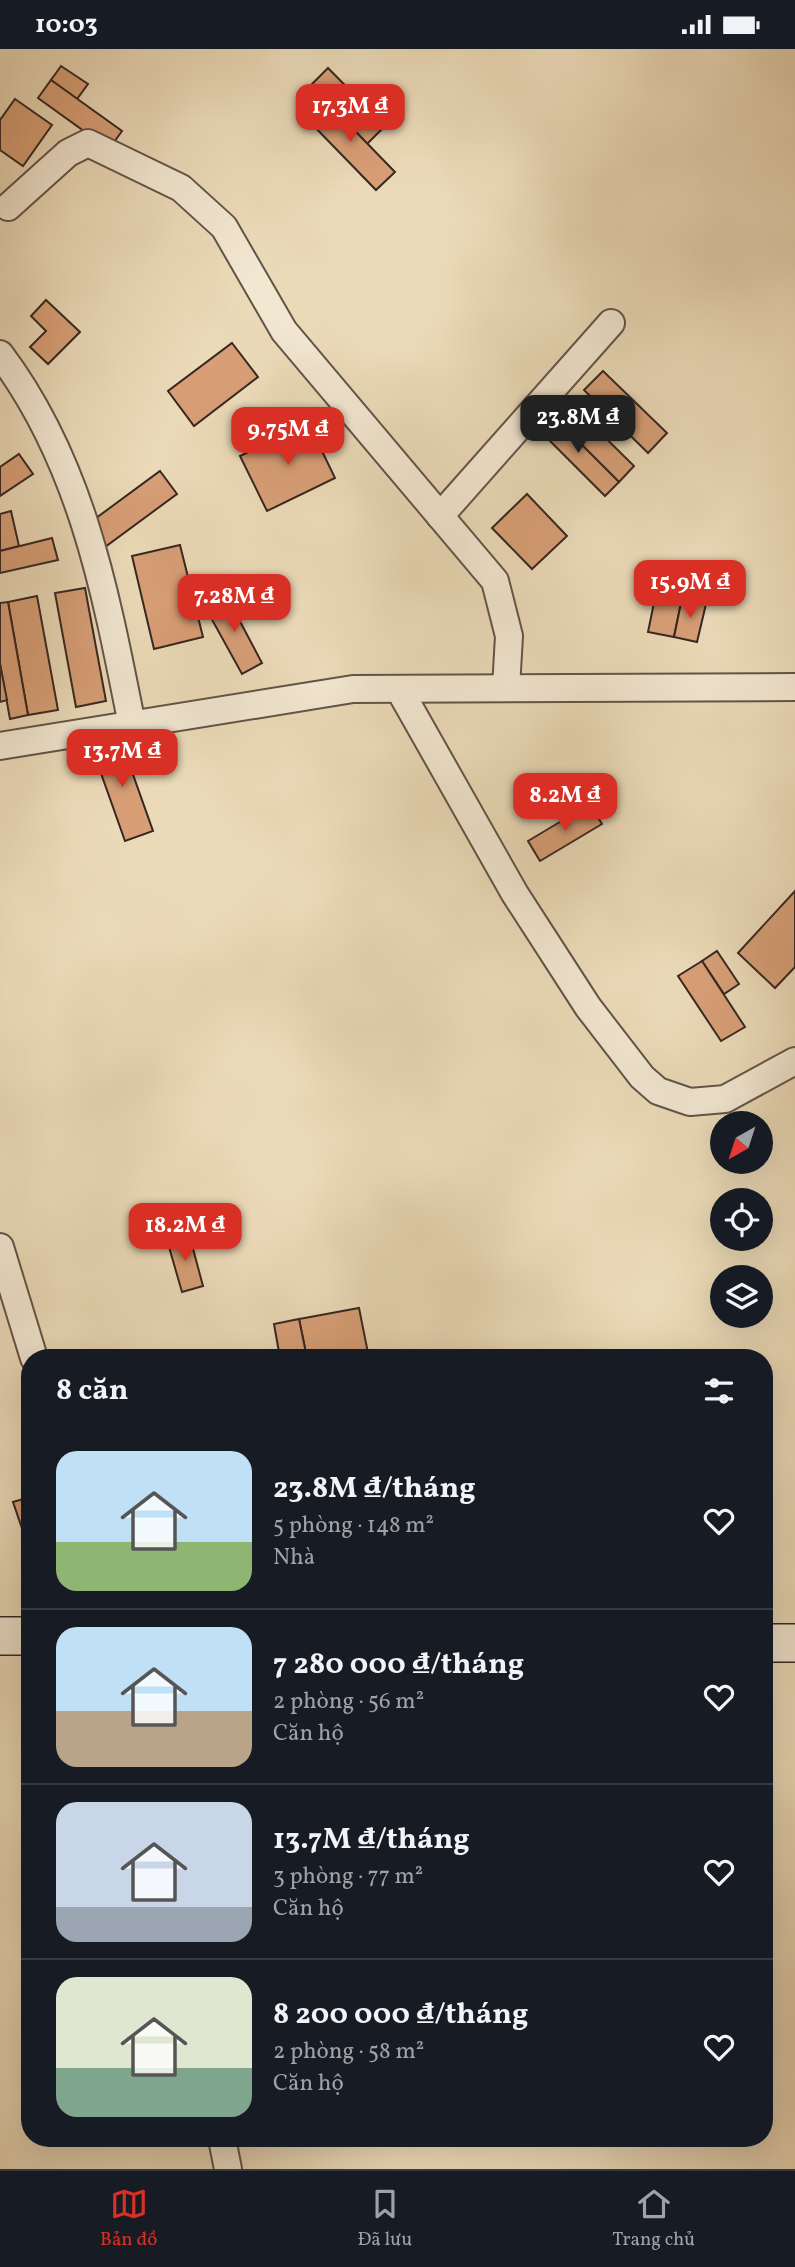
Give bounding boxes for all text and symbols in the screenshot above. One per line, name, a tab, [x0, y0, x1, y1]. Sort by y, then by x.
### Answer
text: 10:03	[35, 7, 98, 43]
pin: 17.3M ₫	[285, 85, 415, 144]
text: 17.3M ₫	[312, 91, 388, 123]
pin: 23.8M ₫	[513, 395, 643, 455]
text: 23.8M ₫	[536, 402, 620, 434]
pin: 9.75M ₫	[223, 407, 353, 467]
text: 9.75M ₫	[247, 414, 329, 446]
pin: 15.9M ₫	[625, 561, 755, 620]
text: 15.9M ₫	[650, 567, 730, 599]
pin: 7.28M ₫	[169, 575, 299, 634]
text: 7.28M ₫	[194, 581, 274, 613]
pin: 13.7M ₫	[57, 729, 187, 789]
text: 13.7M ₫	[83, 736, 161, 768]
pin: 8.2M ₫	[508, 773, 622, 833]
text: 8.2M ₫	[529, 780, 601, 812]
north arrow	[710, 1111, 774, 1174]
map controls	[710, 1111, 773, 1328]
button: locate	[710, 1188, 773, 1251]
pin: 18.2M ₫	[120, 1203, 250, 1263]
text: 18.2M ₫	[145, 1210, 225, 1242]
button: layers	[710, 1265, 773, 1328]
text: 8 căn	[56, 1370, 128, 1412]
icon: filters	[700, 1372, 738, 1410]
text: 23.8M ₫/tháng	[273, 1468, 476, 1510]
icon: home	[112, 1479, 196, 1563]
icon: heart	[700, 1502, 738, 1540]
text: 5 phòng · 148 m²	[273, 1510, 434, 1542]
text: Nhà	[273, 1542, 315, 1574]
text: 7 280 000 ₫/tháng	[273, 1644, 524, 1686]
icon: home	[112, 1655, 196, 1739]
icon: heart	[700, 1678, 738, 1716]
text: 2 phòng · 56 m²	[273, 1686, 424, 1718]
text: Căn hộ	[273, 1718, 344, 1750]
text: 13.7M ₫/tháng	[273, 1819, 470, 1861]
icon: home	[112, 1830, 196, 1914]
icon: heart	[700, 1853, 738, 1891]
text: 3 phòng · 77 m²	[273, 1861, 423, 1893]
text: Căn hộ	[273, 1893, 344, 1925]
text: 8 200 000 ₫/tháng	[273, 1994, 528, 2036]
icon: home	[112, 2005, 196, 2089]
icon: heart	[700, 2028, 738, 2066]
text: 2 phòng · 58 m²	[273, 2036, 424, 2068]
text: Căn hộ	[273, 2068, 344, 2100]
tab: Bản đồ	[100, 2185, 157, 2253]
tab: Đã lưu	[357, 2185, 412, 2253]
tab: Trang chủ	[612, 2185, 695, 2253]

